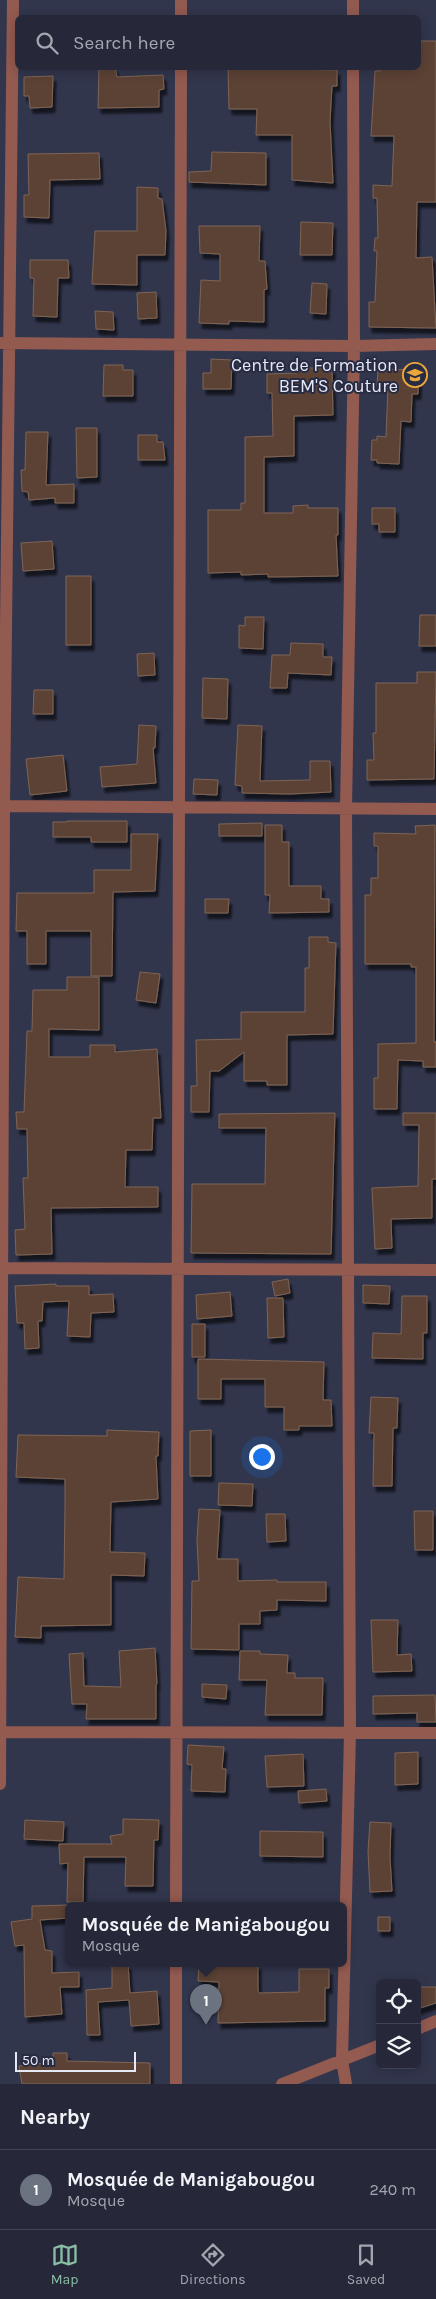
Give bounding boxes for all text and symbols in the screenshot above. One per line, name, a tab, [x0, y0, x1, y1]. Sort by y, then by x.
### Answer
search box	[15, 15, 421, 70]
icon: search	[33, 29, 61, 57]
text: Search here	[73, 32, 175, 54]
place label: Centre de Formation BEM'S Couture	[231, 354, 398, 397]
school or university icon: Centre de Formation BEM'S Couture	[402, 362, 428, 388]
your location	[249, 1444, 275, 1470]
popup	[65, 1902, 347, 1967]
text: Mosquée de Manigabougou	[82, 1914, 330, 1936]
text: Mosque	[82, 1936, 140, 1955]
map controls	[376, 1979, 421, 2069]
button: locate	[376, 1979, 421, 2024]
pin: 1	[190, 1984, 222, 2025]
button: layers	[376, 2024, 421, 2069]
scale bar	[15, 2049, 136, 2072]
text: 50 m	[22, 2052, 55, 2069]
text: Nearby	[20, 2105, 90, 2129]
text: Mosquée de Manigabougou	[67, 2169, 315, 2191]
text: 1	[33, 2180, 39, 2199]
text: 240 m	[370, 2180, 416, 2199]
text: Mosque	[67, 2191, 125, 2210]
tab: Map	[51, 2241, 79, 2288]
tab: Directions	[180, 2241, 246, 2288]
tab: Saved	[347, 2241, 385, 2288]

